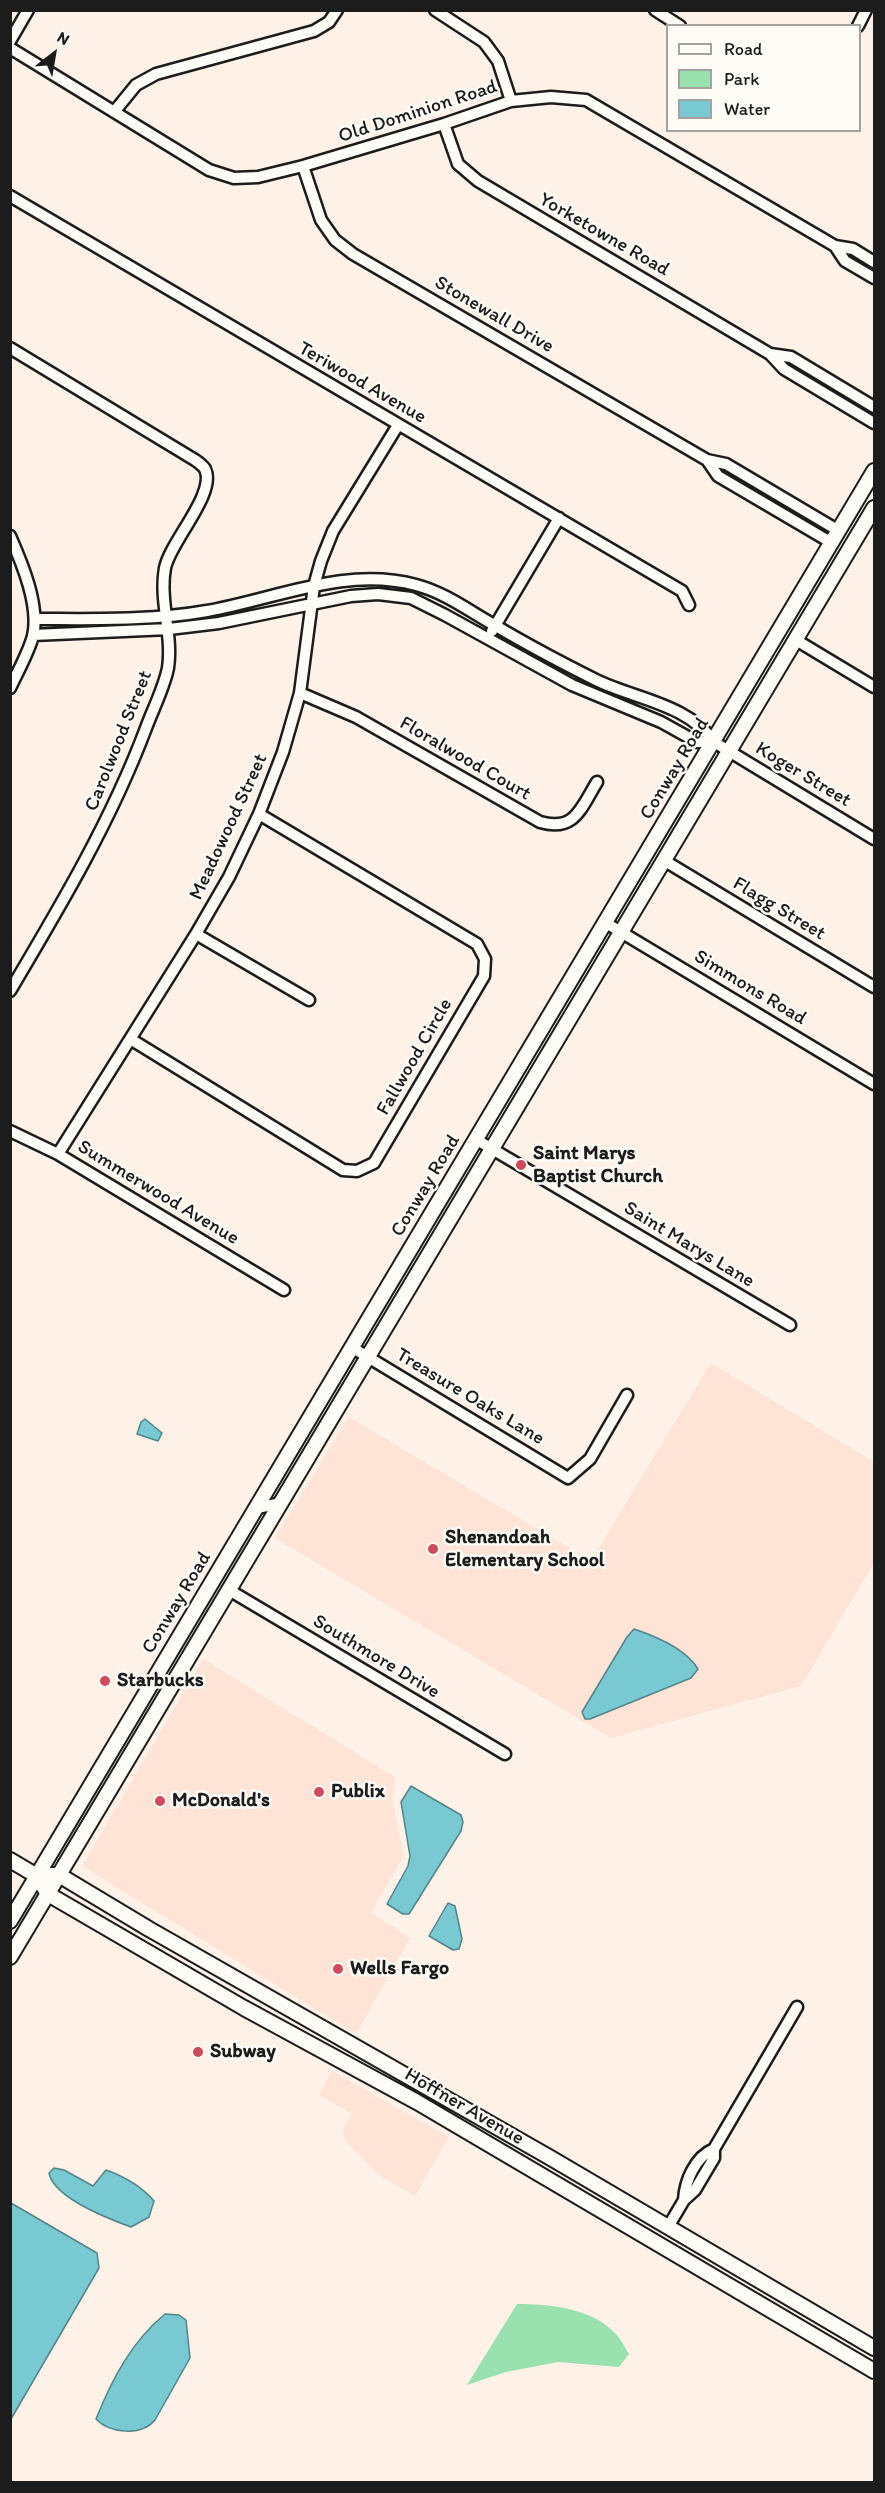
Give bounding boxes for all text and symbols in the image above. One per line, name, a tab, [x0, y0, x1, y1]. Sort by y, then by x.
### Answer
north arrow	[24, 24, 84, 84]
legend	[666, 24, 861, 132]
text: N	[54, 27, 73, 49]
text: Road	[724, 38, 763, 60]
text: Park	[724, 68, 759, 90]
street label: Old Dominion Road	[336, 75, 500, 149]
text: Water	[724, 98, 770, 120]
street label: Yorketowne Road	[534, 188, 674, 282]
street label: Stonewall Drive	[430, 271, 558, 359]
street label: Teriwood Avenue	[294, 337, 430, 429]
street label: Carolwood Street	[80, 667, 158, 815]
street label: Floralwood Court	[395, 712, 535, 806]
street label: Conway Road	[635, 714, 715, 824]
street label: Koger Street	[751, 737, 855, 813]
street label: Meadowood Street	[185, 750, 273, 904]
street label: Flagg Street	[728, 872, 830, 946]
street label: Simmons Road	[689, 945, 811, 1031]
street label: Fallwood Circle	[372, 994, 458, 1120]
street label: Conway Road	[386, 1131, 466, 1241]
street label: Summerwood Avenue	[73, 1135, 243, 1251]
place label: Saint Marys Baptist Church	[533, 1142, 663, 1189]
marker: Saint Marys Baptist Church	[514, 1158, 528, 1172]
street label: Saint Marys Lane	[619, 1197, 759, 1293]
street label: Treasure Oaks Lane	[391, 1343, 549, 1451]
place label: Shenandoah Elementary School	[445, 1526, 604, 1573]
marker: Shenandoah Elementary School	[426, 1542, 440, 1556]
street label: Conway Road	[137, 1548, 217, 1658]
street label: Southmore Drive	[308, 1610, 444, 1704]
place label: Starbucks	[117, 1669, 204, 1693]
marker: Starbucks	[98, 1674, 112, 1688]
place label: Publix	[331, 1780, 385, 1804]
marker: Publix	[312, 1785, 326, 1799]
place label: McDonald's	[172, 1789, 270, 1813]
marker: McDonald's	[153, 1794, 167, 1808]
place label: Wells Fargo	[350, 1957, 449, 1981]
marker: Wells Fargo	[331, 1962, 345, 1976]
place label: Subway	[210, 2040, 276, 2064]
marker: Subway	[191, 2045, 205, 2059]
street label: Hoffner Avenue	[400, 2063, 528, 2151]

